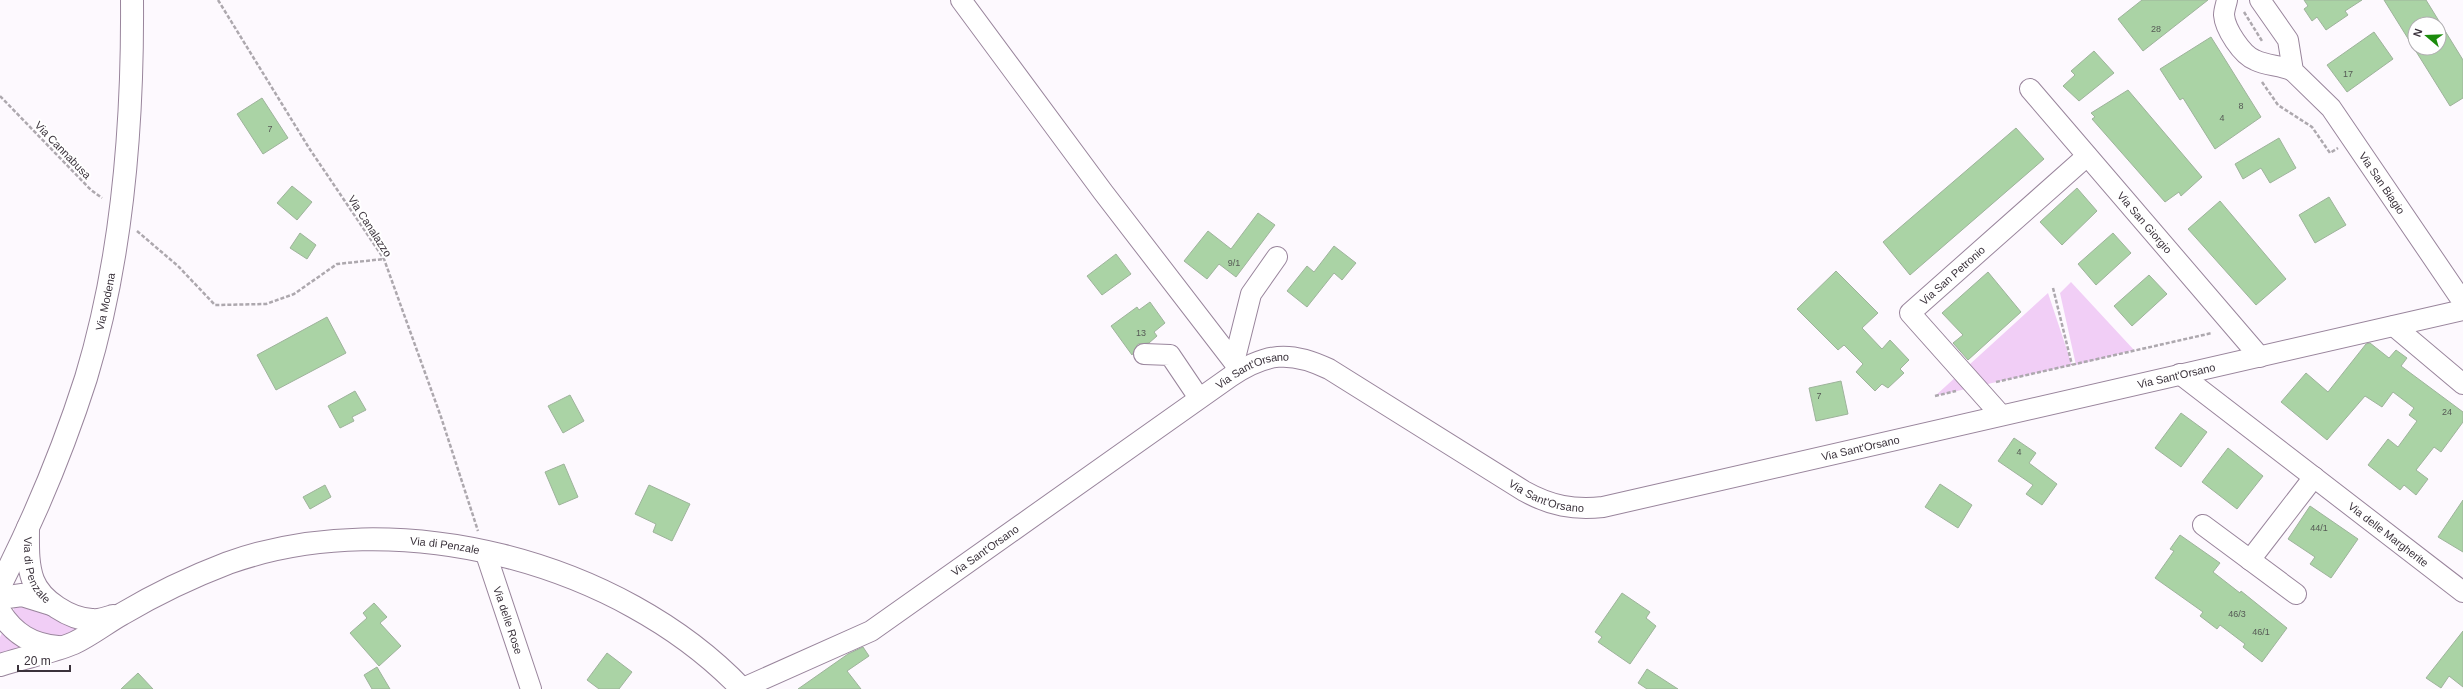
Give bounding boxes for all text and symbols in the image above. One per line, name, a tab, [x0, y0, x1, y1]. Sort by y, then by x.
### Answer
north arrow	[2407, 16, 2447, 56]
house number: 28	[2151, 24, 2161, 34]
text: N	[2411, 27, 2425, 38]
house number: 17	[2343, 69, 2353, 79]
house number: 8	[2238, 101, 2244, 111]
house number: 4	[2219, 113, 2225, 123]
street label: Via Cannabusa	[33, 119, 94, 182]
house number: 7	[267, 124, 273, 134]
street label: Via San Biagio	[2357, 150, 2407, 216]
street label: Via San Giorgio	[2115, 189, 2174, 256]
street label: Via Canalazzo	[346, 193, 394, 259]
street label: Via San Petronio	[1918, 244, 1987, 307]
house number: 9/1	[1228, 258, 1240, 268]
street label: Via Modena	[93, 271, 117, 332]
house number: 13	[1136, 328, 1146, 338]
street label: Via Sant'Orsano	[1214, 351, 1289, 391]
street label: Via Sant'Orsano	[2136, 361, 2216, 390]
house number: 7	[1816, 391, 1822, 401]
house number: 24	[2442, 407, 2452, 417]
street label: Via Sant'Orsano	[1820, 433, 1901, 463]
house number: 4	[2016, 447, 2022, 457]
street label: Via Sant'Orsano	[1507, 477, 1584, 514]
street label: Via delle Margherite	[2346, 500, 2431, 569]
street label: Via Sant'Orsano	[949, 522, 1021, 578]
house number: 44/1	[2310, 523, 2328, 533]
street label: Via di Penzale	[410, 535, 481, 556]
street label: Via di Penzale	[22, 537, 53, 606]
street label: Via delle Rose	[491, 585, 525, 656]
house number: 46/3	[2228, 609, 2246, 619]
house number: 46/1	[2252, 627, 2270, 637]
scale bar	[18, 647, 70, 673]
text: 20 m	[24, 654, 51, 668]

